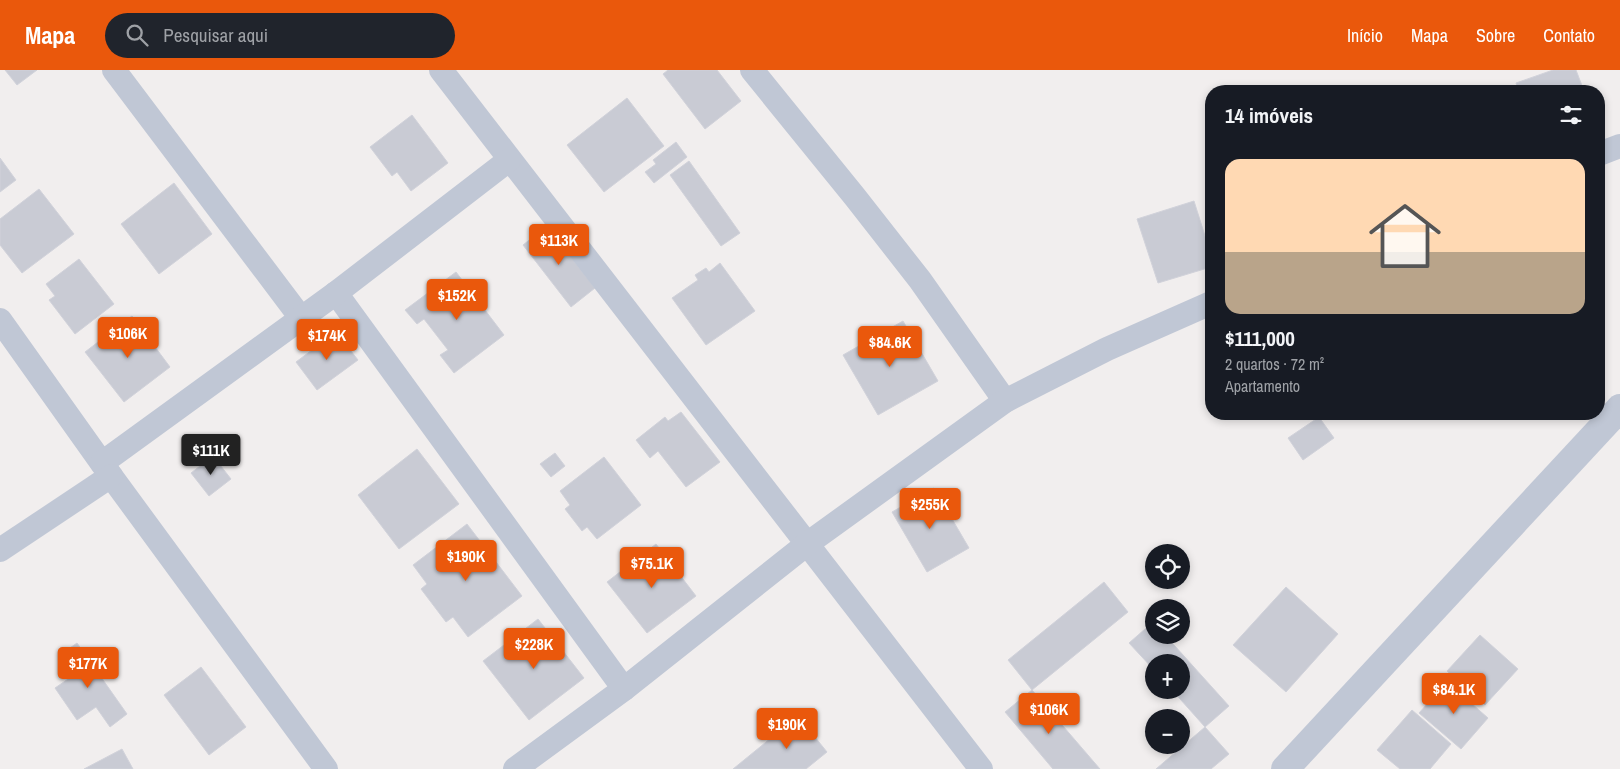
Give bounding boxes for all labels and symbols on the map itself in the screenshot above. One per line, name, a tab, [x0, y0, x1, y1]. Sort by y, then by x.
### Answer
pin: $113K	[524, 224, 594, 266]
pin: $152K	[422, 278, 492, 321]
pin: $106K	[93, 316, 163, 359]
pin: $174K	[292, 318, 362, 361]
pin: $84.6K	[849, 326, 931, 368]
pin: $111K	[176, 434, 246, 476]
pin: $255K	[895, 488, 965, 530]
pin: $190K	[431, 540, 501, 582]
pin: $75.1K	[611, 546, 693, 589]
pin: $228K	[499, 628, 569, 670]
pin: $177K	[53, 646, 123, 689]
pin: $84.1K	[1413, 672, 1495, 715]
pin: $106K	[1014, 692, 1084, 735]
pin: $190K	[752, 708, 822, 750]

